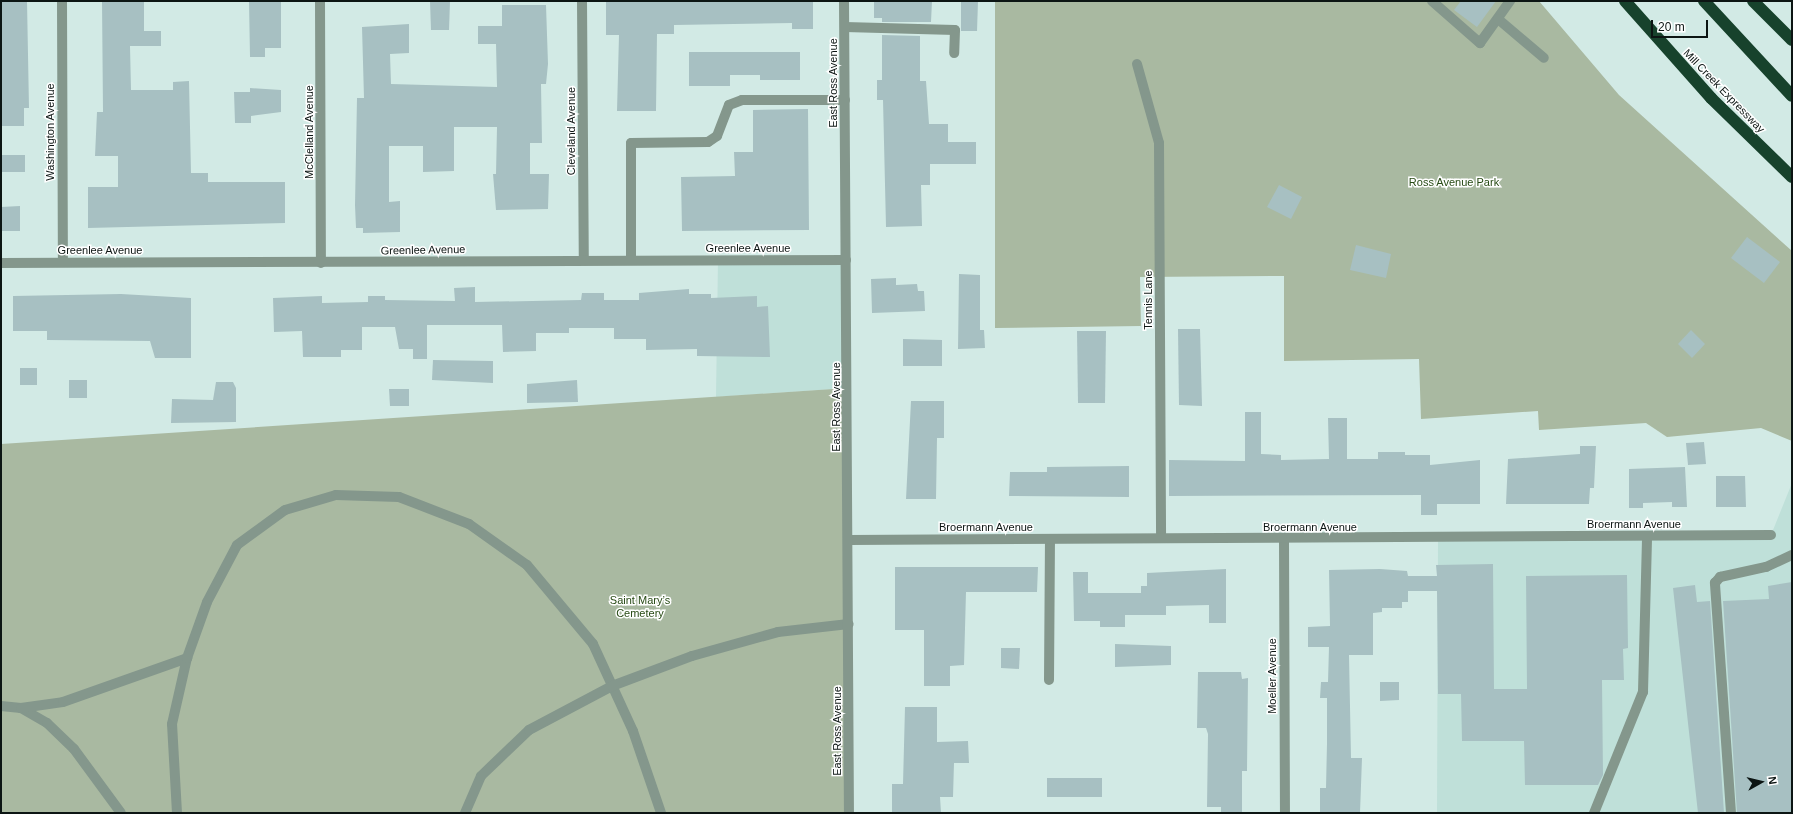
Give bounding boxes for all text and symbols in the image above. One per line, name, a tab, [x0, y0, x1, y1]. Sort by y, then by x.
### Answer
scale bar	[1653, 12, 1710, 38]
text: 20 m	[1658, 20, 1685, 34]
street label: East Ross Avenue	[826, 38, 840, 128]
street label: Mill Creek Expressway	[1681, 46, 1767, 136]
street label: Washington Avenue	[43, 83, 57, 181]
street label: McClelland Avenue	[302, 85, 316, 179]
street label: Cleveland Avenue	[564, 86, 578, 176]
park label: Ross Avenue Park	[1409, 175, 1499, 189]
street label: Greenlee Avenue	[705, 241, 791, 255]
street label: Greenlee Avenue	[57, 243, 143, 257]
street label: Greenlee Avenue	[380, 243, 466, 257]
street label: Tennis Lane	[1141, 270, 1155, 330]
street label: East Ross Avenue	[829, 362, 843, 452]
street label: Broermann Avenue	[1587, 517, 1681, 531]
street label: Broermann Avenue	[939, 520, 1033, 534]
street label: Broermann Avenue	[1263, 520, 1357, 534]
park label: Saint Mary’s Cemetery	[610, 594, 670, 620]
street label: Moeller Avenue	[1265, 638, 1279, 714]
street label: East Ross Avenue	[830, 686, 844, 776]
north arrow	[1741, 762, 1781, 802]
text: N	[1766, 776, 1779, 785]

